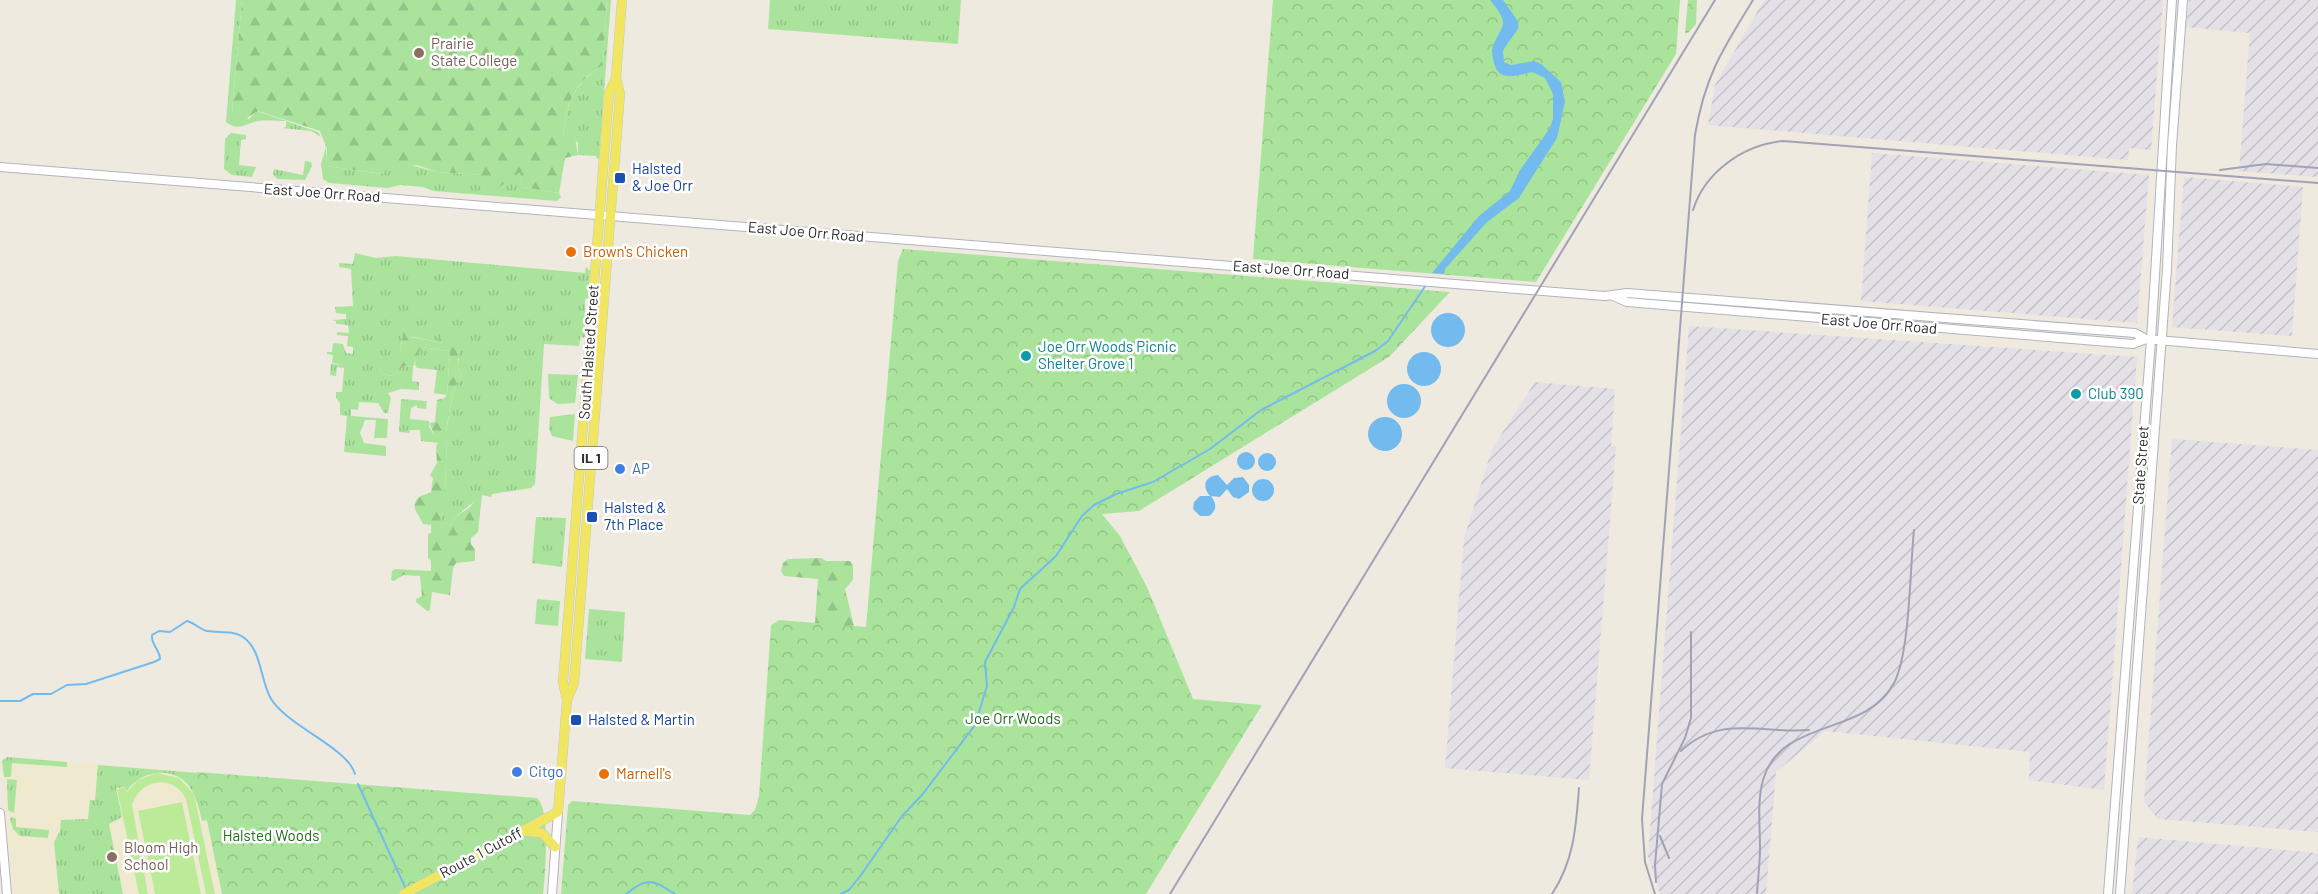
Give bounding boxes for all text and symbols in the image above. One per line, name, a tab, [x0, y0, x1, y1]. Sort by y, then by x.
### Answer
place label: Prairie State College	[431, 34, 517, 69]
marker: Prairie State College	[412, 46, 426, 60]
place label: Halsted & Joe Orr	[632, 159, 693, 194]
marker: Halsted & Joe Orr	[613, 171, 627, 185]
street label: East Joe Orr Road	[263, 179, 381, 205]
street label: East Joe Orr Road	[747, 217, 865, 245]
place label: Brown's Chicken	[583, 242, 688, 260]
marker: Brown's Chicken	[564, 245, 578, 259]
street label: East Joe Orr Road	[1232, 256, 1350, 282]
street label: South Halsted Street	[574, 284, 602, 420]
street label: East Joe Orr Road	[1820, 309, 1938, 337]
place label: Joe Orr Woods Picnic Shelter Grove 1	[1038, 337, 1177, 372]
marker: Joe Orr Woods Picnic Shelter Grove 1	[1019, 349, 1033, 363]
place label: Club 390	[2088, 384, 2144, 402]
marker: Club 390	[2069, 387, 2083, 401]
street label: State Street	[2128, 425, 2152, 505]
road number: IL 1	[574, 447, 608, 469]
place label: AP	[632, 459, 650, 477]
marker: AP	[613, 462, 627, 476]
place label: Halsted & 7th Place	[604, 498, 666, 533]
marker: Halsted & 7th Place	[585, 510, 599, 524]
park label: Joe Orr Woods	[965, 709, 1061, 727]
place label: Halsted & Martin	[588, 710, 695, 728]
marker: Halsted & Martin	[569, 713, 583, 727]
place label: Citgo	[529, 762, 564, 780]
place label: Marnell's	[616, 764, 672, 782]
marker: Citgo	[510, 765, 524, 779]
marker: Marnell's	[597, 767, 611, 781]
street label: Route 1 Cutoff	[436, 823, 525, 881]
park label: Halsted Woods	[223, 826, 319, 844]
place label: Bloom High School	[124, 838, 198, 873]
marker: Bloom High School	[105, 850, 119, 864]

